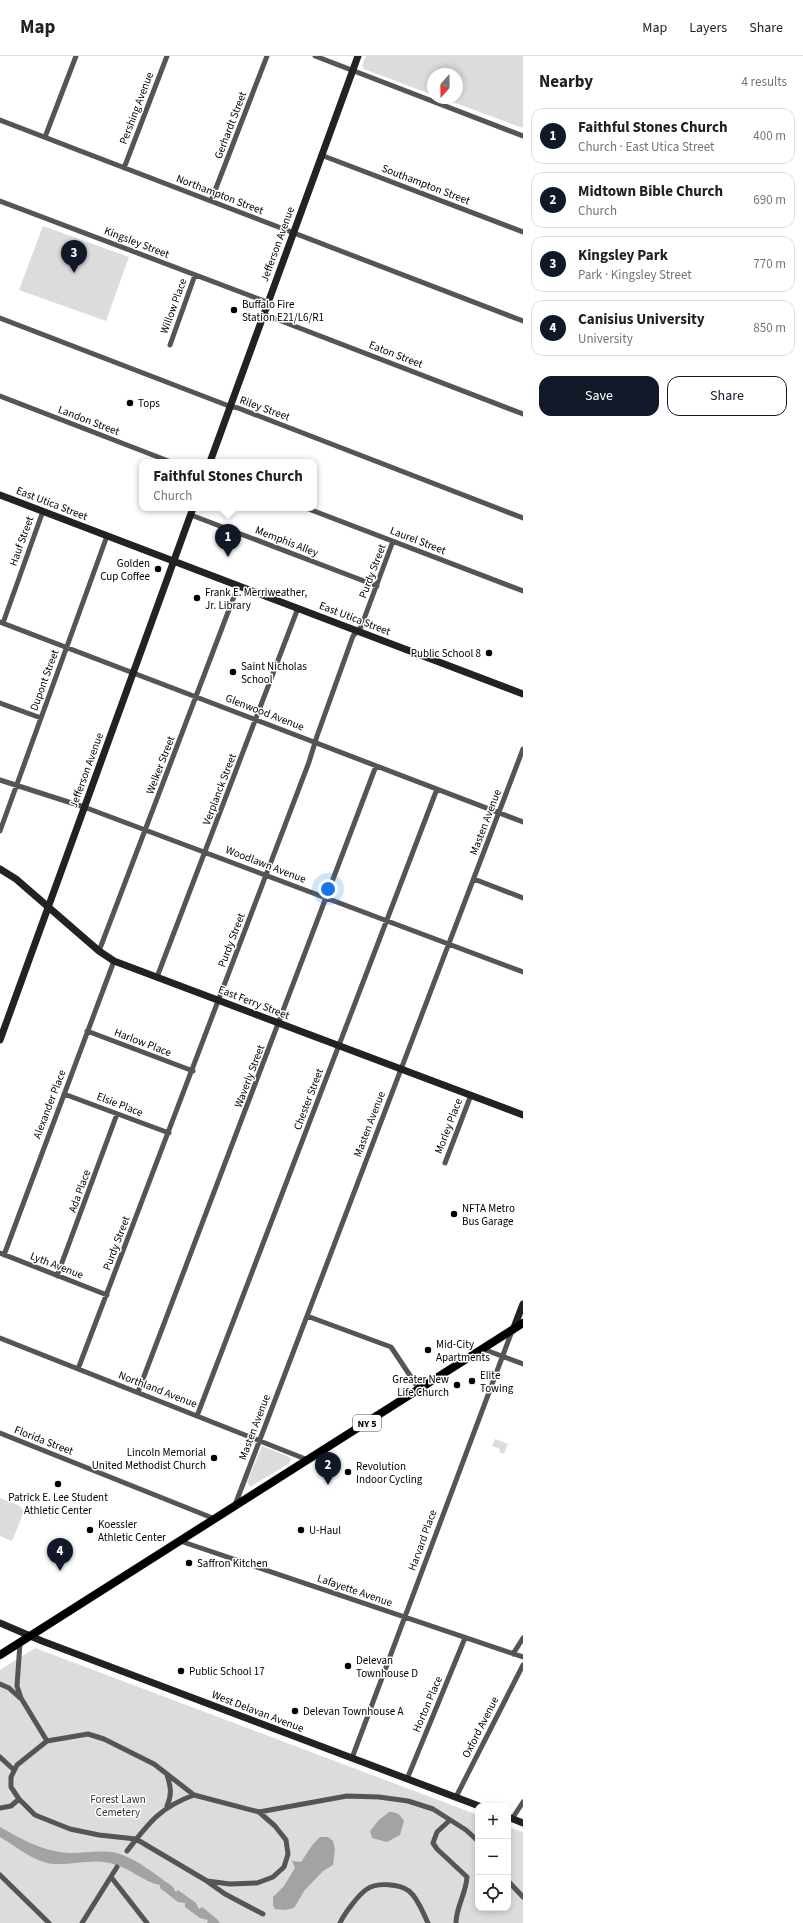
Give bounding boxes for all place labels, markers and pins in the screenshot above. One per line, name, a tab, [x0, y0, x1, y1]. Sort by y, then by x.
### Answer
pin: 3	[61, 240, 87, 273]
place label: Buffalo Fire Station E21/L6/R1	[242, 297, 324, 325]
marker: Buffalo Fire Station E21/L6/R1	[229, 305, 239, 315]
place label: Tops	[138, 396, 160, 411]
marker: Tops	[125, 398, 135, 408]
pin: 1	[215, 524, 241, 557]
place label: Golden Cup Coffee	[100, 556, 151, 584]
marker: Golden Cup Coffee	[153, 564, 163, 574]
place label: Frank E. Merriweather, Jr. Library	[205, 585, 307, 613]
marker: Frank E. Merriweather, Jr. Library	[192, 593, 202, 603]
place label: Public School 8	[411, 646, 482, 661]
marker: Public School 8	[484, 648, 494, 658]
place label: Saint Nicholas School	[241, 659, 307, 687]
marker: Saint Nicholas School	[228, 667, 238, 677]
place label: NFTA Metro Bus Garage	[462, 1201, 515, 1229]
marker: NFTA Metro Bus Garage	[449, 1209, 459, 1219]
place label: Mid-City Apartments	[436, 1337, 490, 1365]
marker: Mid-City Apartments	[423, 1345, 433, 1355]
place label: Elite Towing	[480, 1368, 514, 1396]
place label: Greater New Life Church	[392, 1372, 449, 1400]
marker: Elite Towing	[467, 1376, 477, 1386]
marker: Greater New Life Church	[452, 1380, 462, 1390]
place label: Lincoln Memorial United Methodist Church	[92, 1445, 206, 1473]
pin: 2	[315, 1452, 341, 1485]
marker: Lincoln Memorial United Methodist Church	[209, 1453, 219, 1463]
place label: Revolution Indoor Cycling	[356, 1459, 423, 1487]
marker: Revolution Indoor Cycling	[343, 1467, 353, 1477]
marker: Patrick E. Lee Student Athletic Center	[53, 1479, 63, 1489]
place label: Patrick E. Lee Student Athletic Center	[8, 1490, 108, 1518]
place label: Koessler Athletic Center	[98, 1517, 166, 1545]
place label: U-Haul	[309, 1523, 341, 1538]
marker: Koessler Athletic Center	[85, 1525, 95, 1535]
marker: U-Haul	[296, 1525, 306, 1535]
pin: 4	[47, 1538, 73, 1571]
place label: Saffron Kitchen	[197, 1556, 268, 1571]
marker: Saffron Kitchen	[184, 1558, 194, 1568]
place label: Delevan Townhouse D	[356, 1653, 418, 1681]
marker: Delevan Townhouse D	[343, 1661, 353, 1671]
place label: Public School 17	[189, 1664, 265, 1679]
marker: Public School 17	[176, 1666, 186, 1676]
place label: Delevan Townhouse A	[303, 1704, 403, 1719]
marker: Delevan Townhouse A	[290, 1706, 300, 1716]

